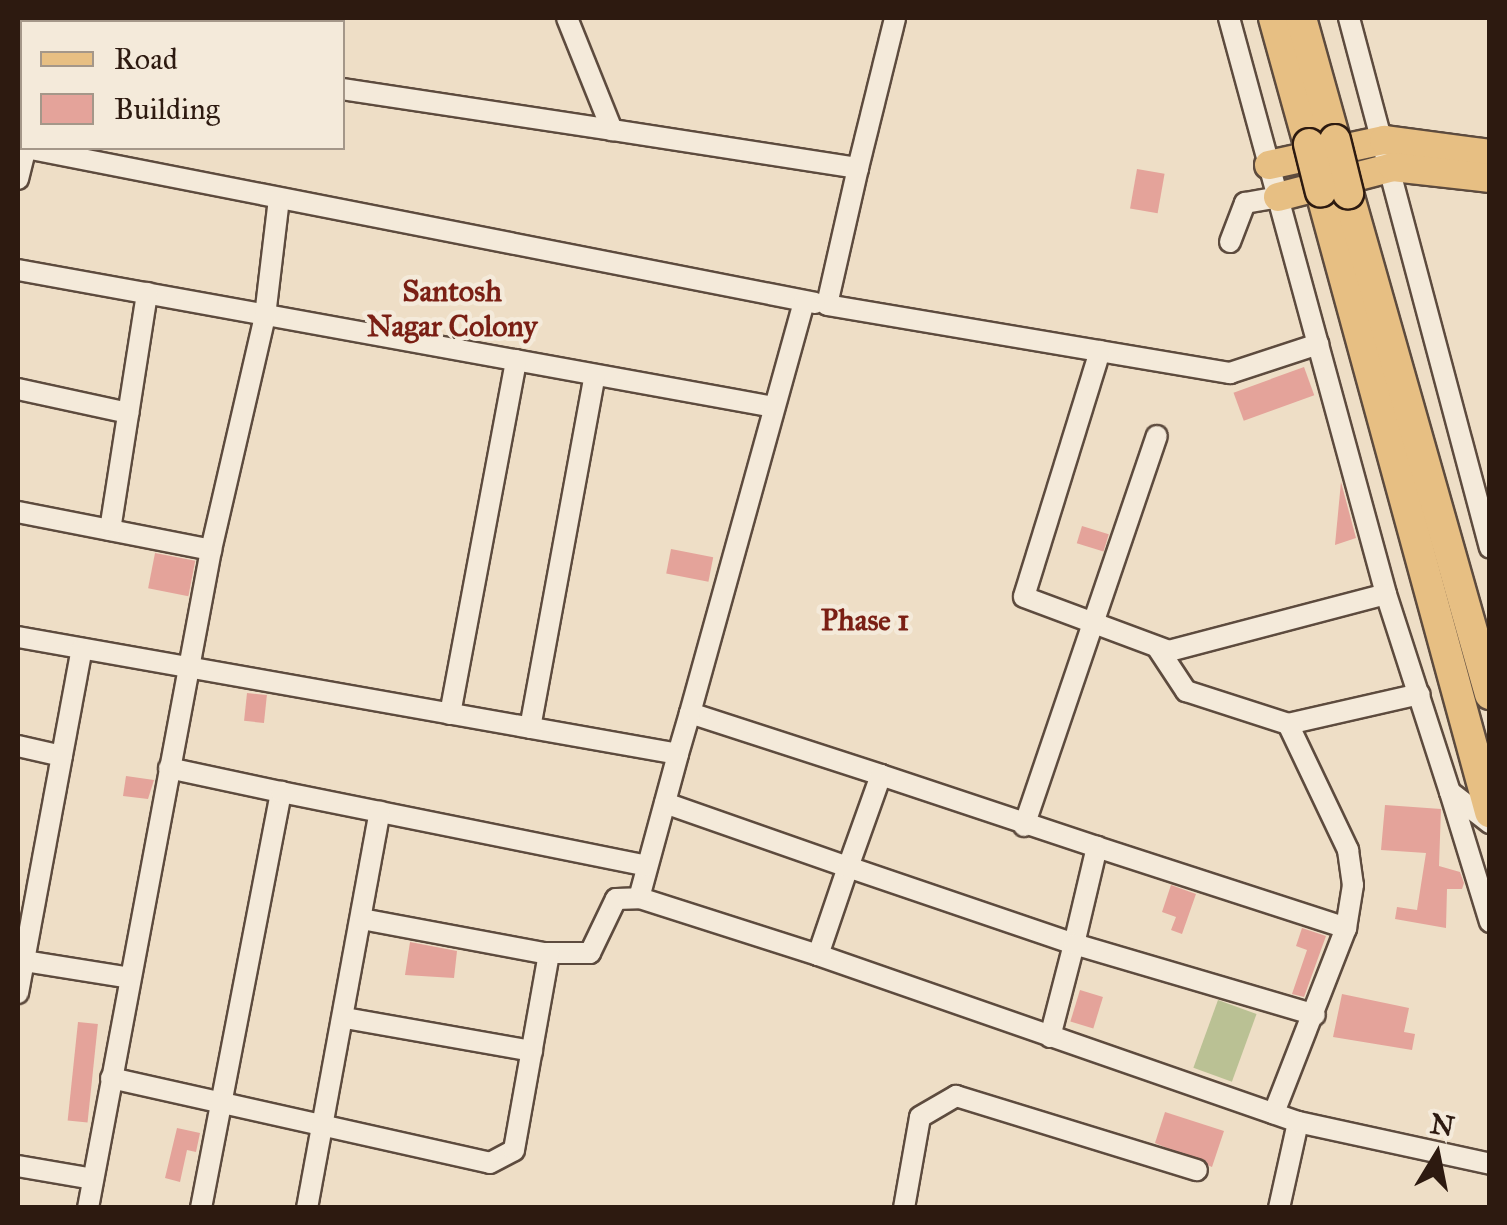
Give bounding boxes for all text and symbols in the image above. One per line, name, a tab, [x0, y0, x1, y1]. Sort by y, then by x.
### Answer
legend	[20, 20, 345, 150]
text: Road	[114, 41, 178, 77]
text: Building	[114, 91, 220, 127]
district label: Santosh Nagar Colony	[367, 273, 537, 344]
district label: Phase 1	[821, 602, 909, 638]
north arrow	[1387, 1105, 1487, 1205]
text: N	[1428, 1106, 1457, 1144]

